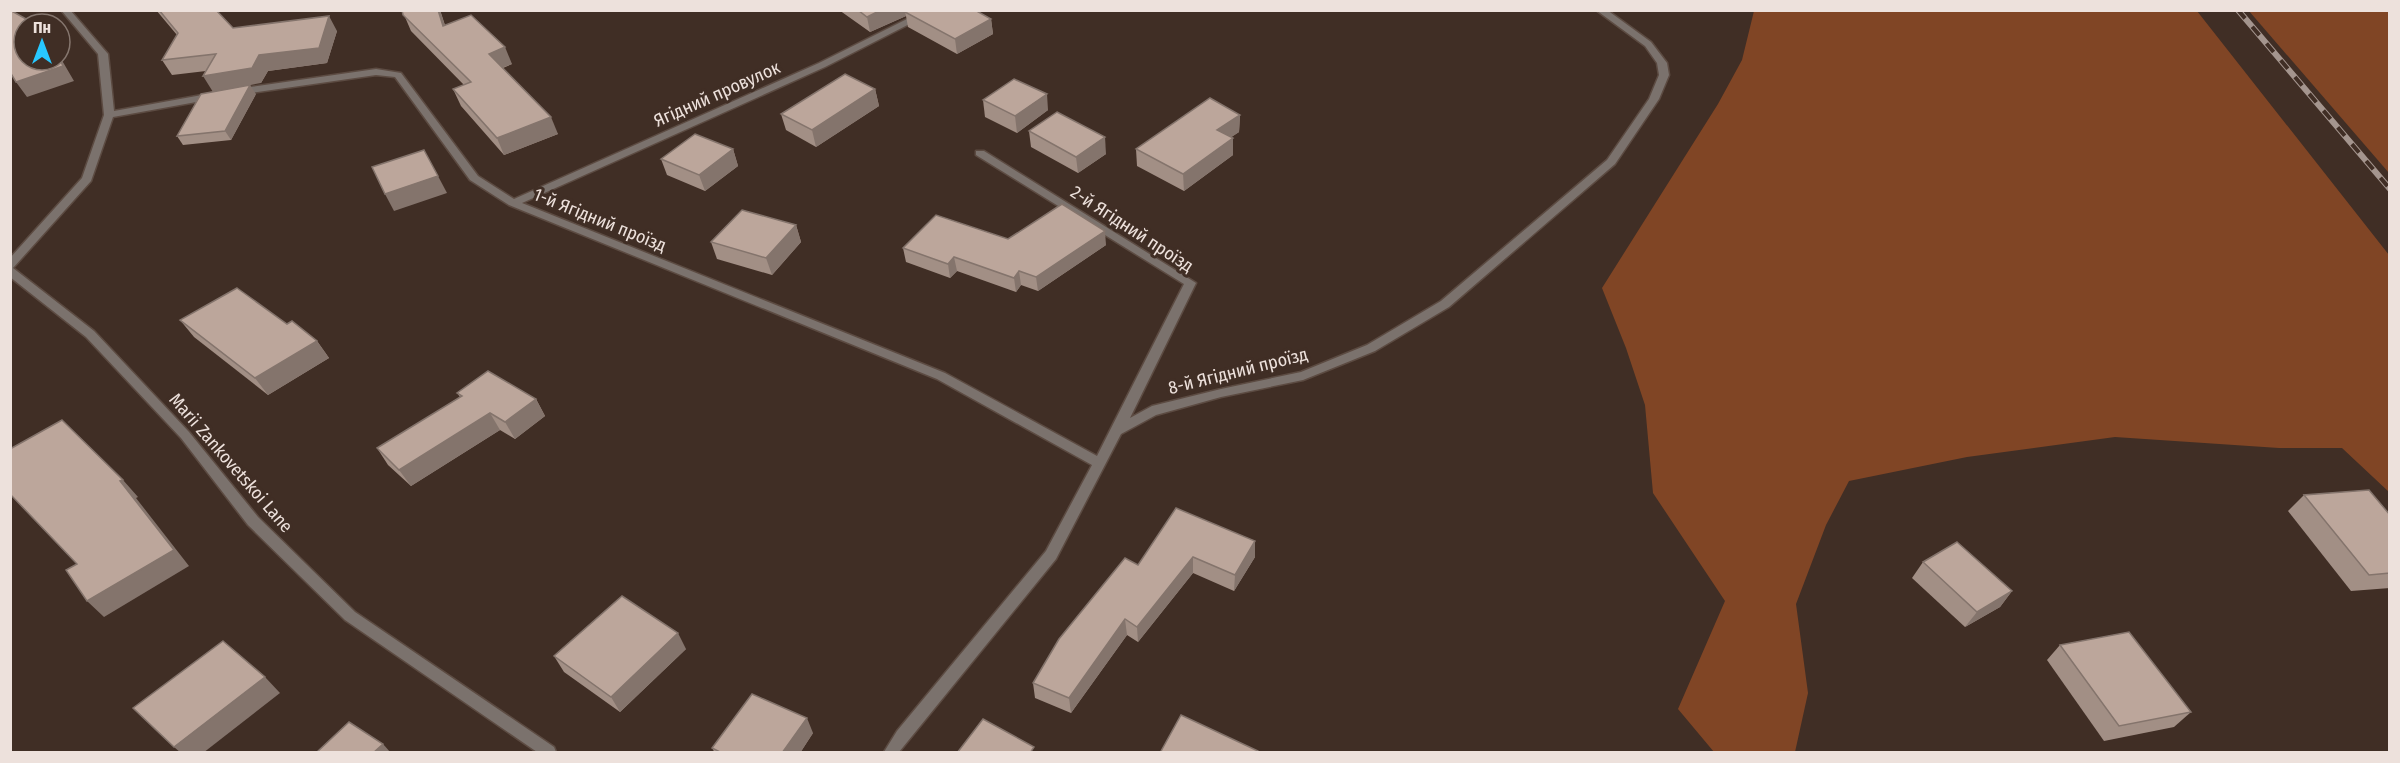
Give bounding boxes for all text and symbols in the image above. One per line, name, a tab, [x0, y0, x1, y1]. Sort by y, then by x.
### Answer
north arrow	[12, 12, 72, 72]
text: Пн	[33, 18, 51, 37]
street label: Ягідний провулок	[650, 56, 784, 132]
street label: 2-й Ягідний проїзд	[1066, 181, 1198, 277]
street label: 1-й Ягідний проїзд	[530, 183, 670, 257]
street label: 8-й Ягідний проїзд	[1166, 343, 1310, 399]
street label: Marii Zankovetskoi Lane	[165, 389, 298, 537]

